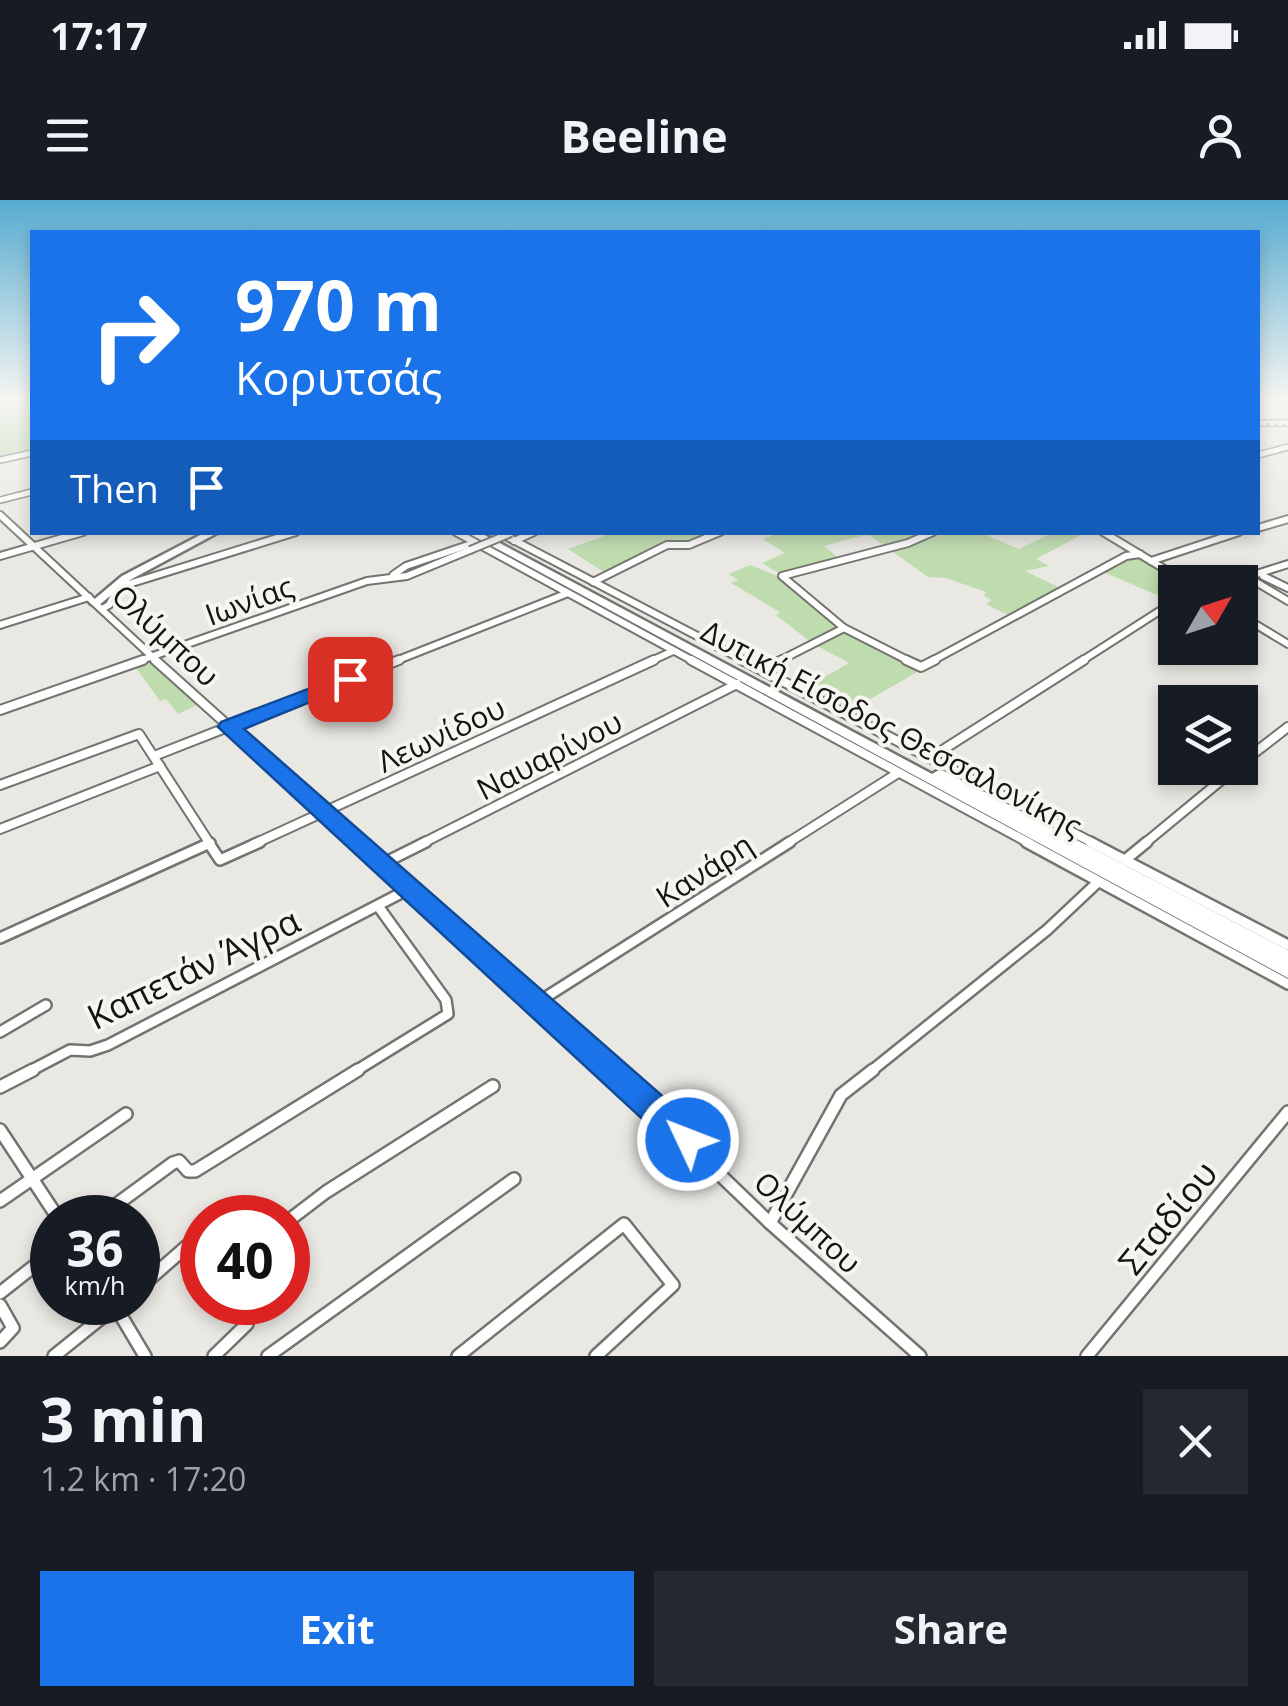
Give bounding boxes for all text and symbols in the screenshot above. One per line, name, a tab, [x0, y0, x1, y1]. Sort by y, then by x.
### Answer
text: 17:17	[50, 9, 148, 61]
text: Beeline	[560, 105, 728, 166]
icon: menu	[40, 108, 95, 163]
icon: person	[1193, 108, 1248, 163]
text: 970 m	[235, 256, 442, 352]
icon: right	[70, 270, 200, 400]
text: Κορυτσάς	[235, 347, 442, 408]
icon: arrive	[179, 460, 234, 515]
text: Then	[70, 462, 159, 514]
street label: Ιωνίας	[199, 565, 299, 635]
north arrow	[1158, 565, 1258, 665]
map controls	[1158, 565, 1258, 785]
street label: Ολύμπου	[104, 575, 228, 695]
street label: Δυτική Είσοδος Θεσσαλονίκης	[695, 610, 1089, 846]
pin	[308, 637, 393, 722]
icon: arrive	[323, 652, 378, 707]
button: layers	[1158, 685, 1258, 785]
street label: Λεωνίδου	[371, 687, 511, 781]
street label: Ναυαρίνου	[469, 701, 629, 809]
street label: Κανάρη	[648, 823, 760, 917]
street label: Καπετάν Άγρα	[79, 896, 307, 1040]
position arrow	[636, 1088, 740, 1192]
street label: Σταδίου	[1107, 1151, 1227, 1283]
street label: Ολύμπου	[746, 1162, 870, 1282]
speed limit sign: 40	[180, 1195, 310, 1325]
text: 36	[66, 1214, 124, 1282]
text: km/h	[65, 1268, 125, 1302]
text: 3 min	[40, 1378, 207, 1460]
button: close	[1143, 1389, 1248, 1494]
text: 1.2 km · 17:20	[40, 1457, 246, 1500]
button: Exit	[40, 1571, 634, 1686]
button: Share	[654, 1571, 1248, 1686]

